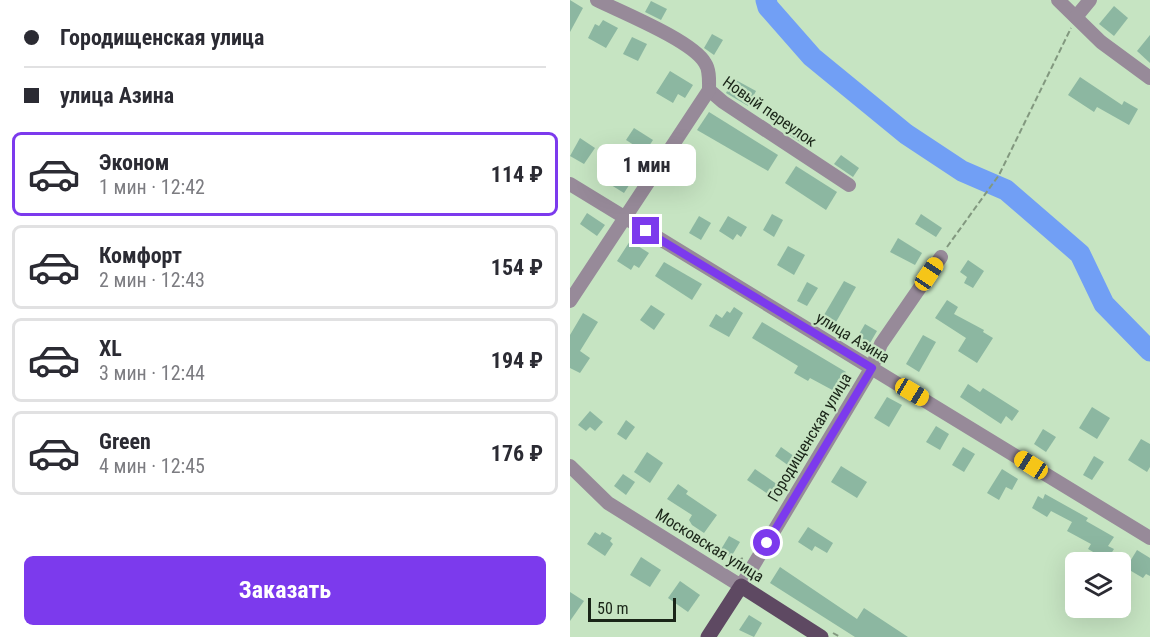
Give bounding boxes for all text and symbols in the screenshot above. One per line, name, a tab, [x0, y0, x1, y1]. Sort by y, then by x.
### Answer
text: Городищенская улица	[60, 25, 264, 50]
street label: Новый переулок	[719, 72, 820, 151]
text: улица Азина	[60, 83, 174, 108]
callout: 1 мин	[596, 144, 695, 186]
icon: car	[27, 147, 81, 201]
text: Эконом	[99, 150, 169, 175]
text: 1 мин	[623, 153, 670, 177]
text: 114 ₽	[491, 162, 543, 187]
text: 1 мин · 12:42	[99, 175, 205, 199]
route end	[632, 217, 659, 244]
icon: car	[27, 240, 81, 294]
text: Комфорт	[99, 243, 182, 268]
car	[911, 254, 947, 294]
text: 154 ₽	[491, 255, 543, 280]
text: 2 мин · 12:43	[99, 268, 205, 292]
street label: улица Азина	[812, 308, 893, 367]
icon: car	[27, 333, 81, 387]
text: XL	[99, 336, 122, 361]
text: 194 ₽	[491, 348, 543, 373]
text: 3 мин · 12:44	[99, 361, 205, 385]
street label: Городищенская улица	[764, 370, 855, 505]
car	[892, 375, 932, 409]
icon: car	[27, 426, 81, 480]
text: Green	[99, 429, 151, 454]
text: 176 ₽	[491, 441, 543, 466]
car	[1011, 448, 1051, 482]
text: 4 мин · 12:45	[99, 454, 205, 478]
street label: Московская улица	[652, 505, 767, 586]
route start	[753, 529, 780, 556]
map controls	[1065, 552, 1131, 618]
button: layers	[1065, 552, 1131, 618]
button: Заказать	[24, 556, 546, 625]
scale bar	[588, 595, 676, 622]
text: 50 m	[597, 599, 629, 618]

